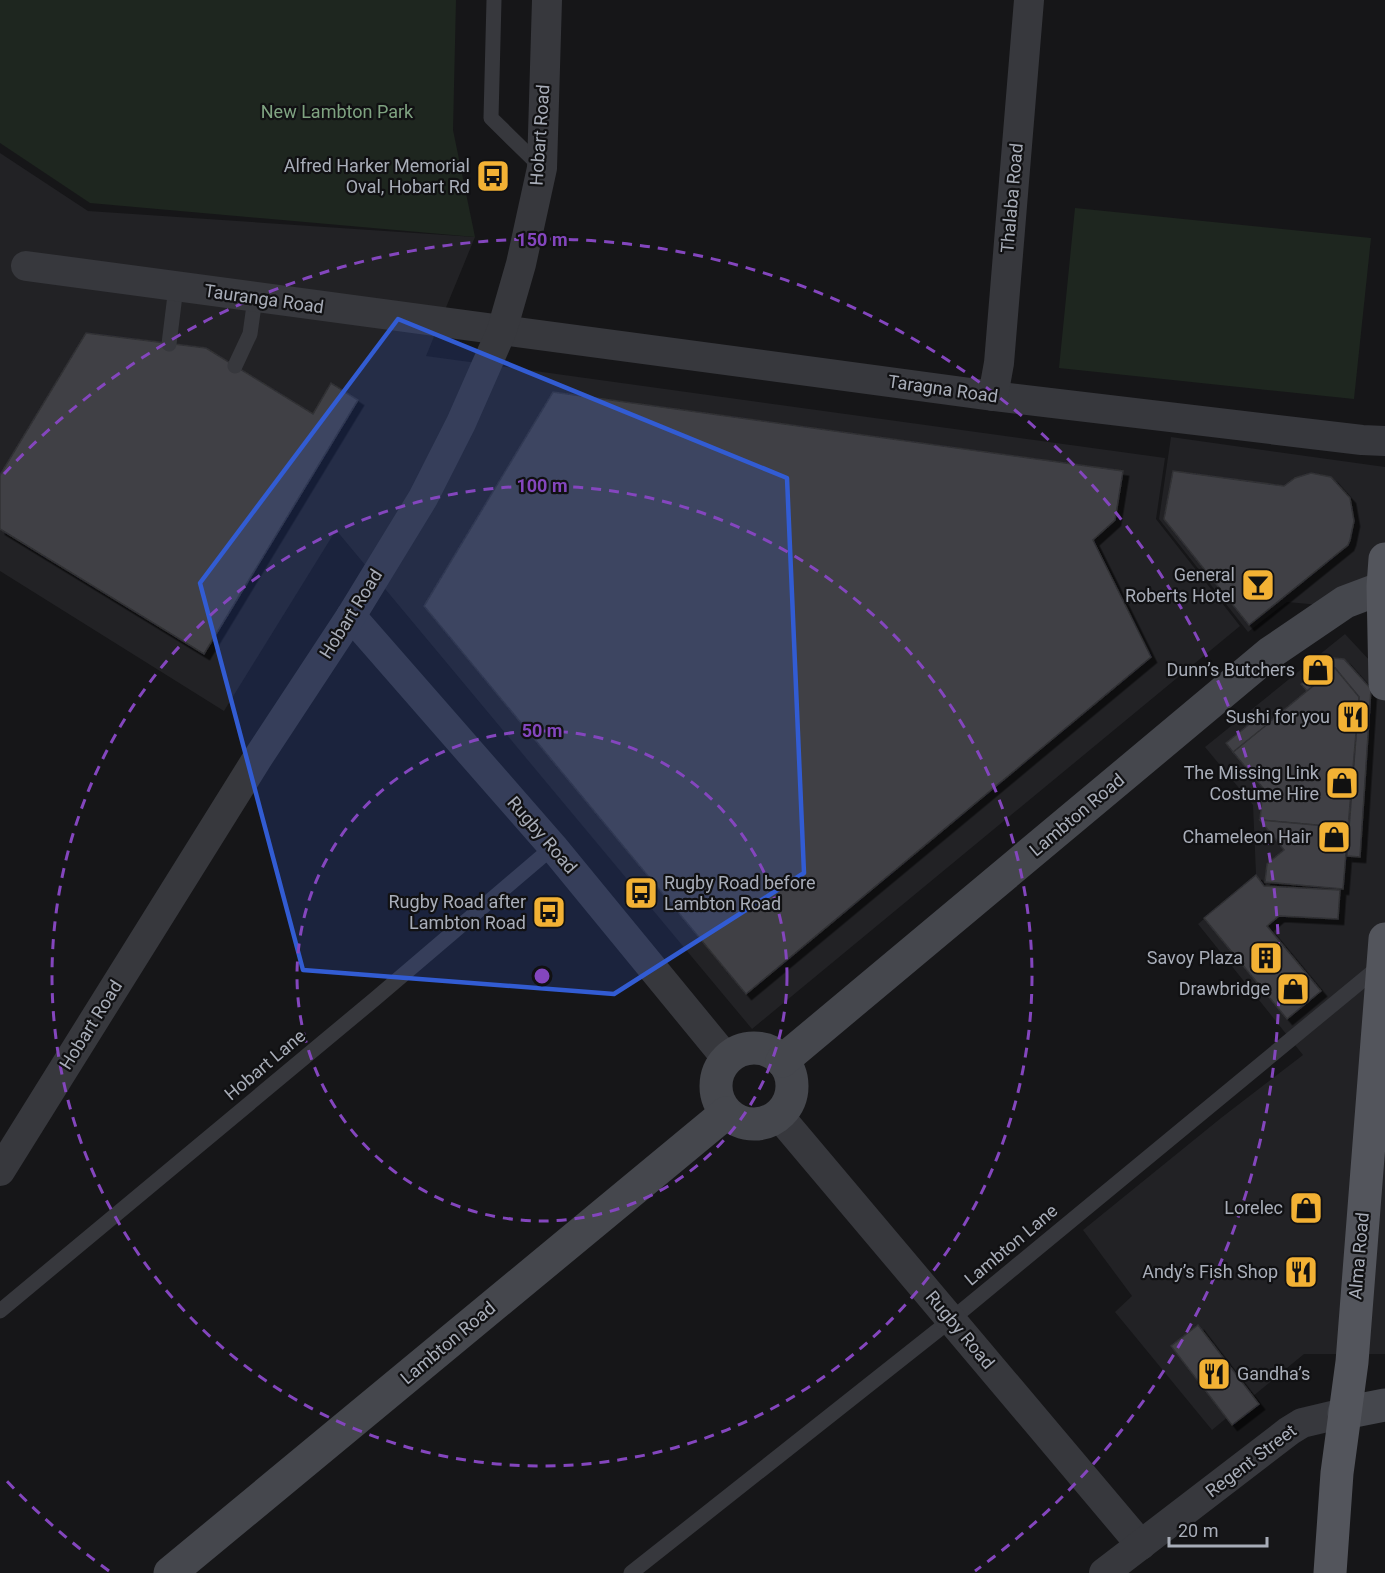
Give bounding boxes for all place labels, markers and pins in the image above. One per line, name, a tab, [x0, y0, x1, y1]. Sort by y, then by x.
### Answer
place label: Alfred Harker Memorial Oval, Hobart Rd	[284, 155, 470, 197]
bus stop icon: Alfred Harker Memorial Oval, Hobart Rd	[475, 158, 511, 194]
place label: General Roberts Hotel	[1125, 564, 1235, 606]
bar icon: General Roberts Hotel	[1240, 567, 1276, 603]
shop icon: Dunn’s Butchers	[1300, 652, 1336, 688]
place label: Dunn’s Butchers	[1166, 659, 1295, 680]
restaurant icon: Sushi for you	[1335, 699, 1371, 735]
place label: Sushi for you	[1226, 706, 1330, 727]
place label: The Missing Link Costume Hire	[1184, 762, 1320, 804]
shop icon: The Missing Link Costume Hire	[1324, 765, 1360, 801]
shop icon: Chameleon Hair	[1316, 819, 1352, 855]
place label: Chameleon Hair	[1183, 826, 1311, 847]
place label: Rugby Road before Lambton Road	[664, 872, 816, 914]
bus stop icon: Rugby Road before Lambton Road	[623, 875, 659, 911]
place label: Rugby Road after Lambton Road	[389, 891, 526, 933]
bus stop icon: Rugby Road after Lambton Road	[531, 894, 567, 930]
building icon: Savoy Plaza	[1248, 940, 1284, 976]
place label: Savoy Plaza	[1147, 947, 1243, 968]
centre of rings	[532, 966, 552, 986]
shop icon: Drawbridge	[1275, 971, 1311, 1007]
place label: Drawbridge	[1179, 978, 1270, 999]
shop icon: Lorelec	[1288, 1190, 1324, 1226]
place label: Lorelec	[1224, 1197, 1283, 1218]
restaurant icon: Andy’s Fish Shop	[1283, 1254, 1319, 1290]
place label: Andy’s Fish Shop	[1142, 1261, 1278, 1282]
restaurant icon: Gandha’s	[1196, 1356, 1232, 1392]
place label: Gandha’s	[1237, 1363, 1310, 1384]

